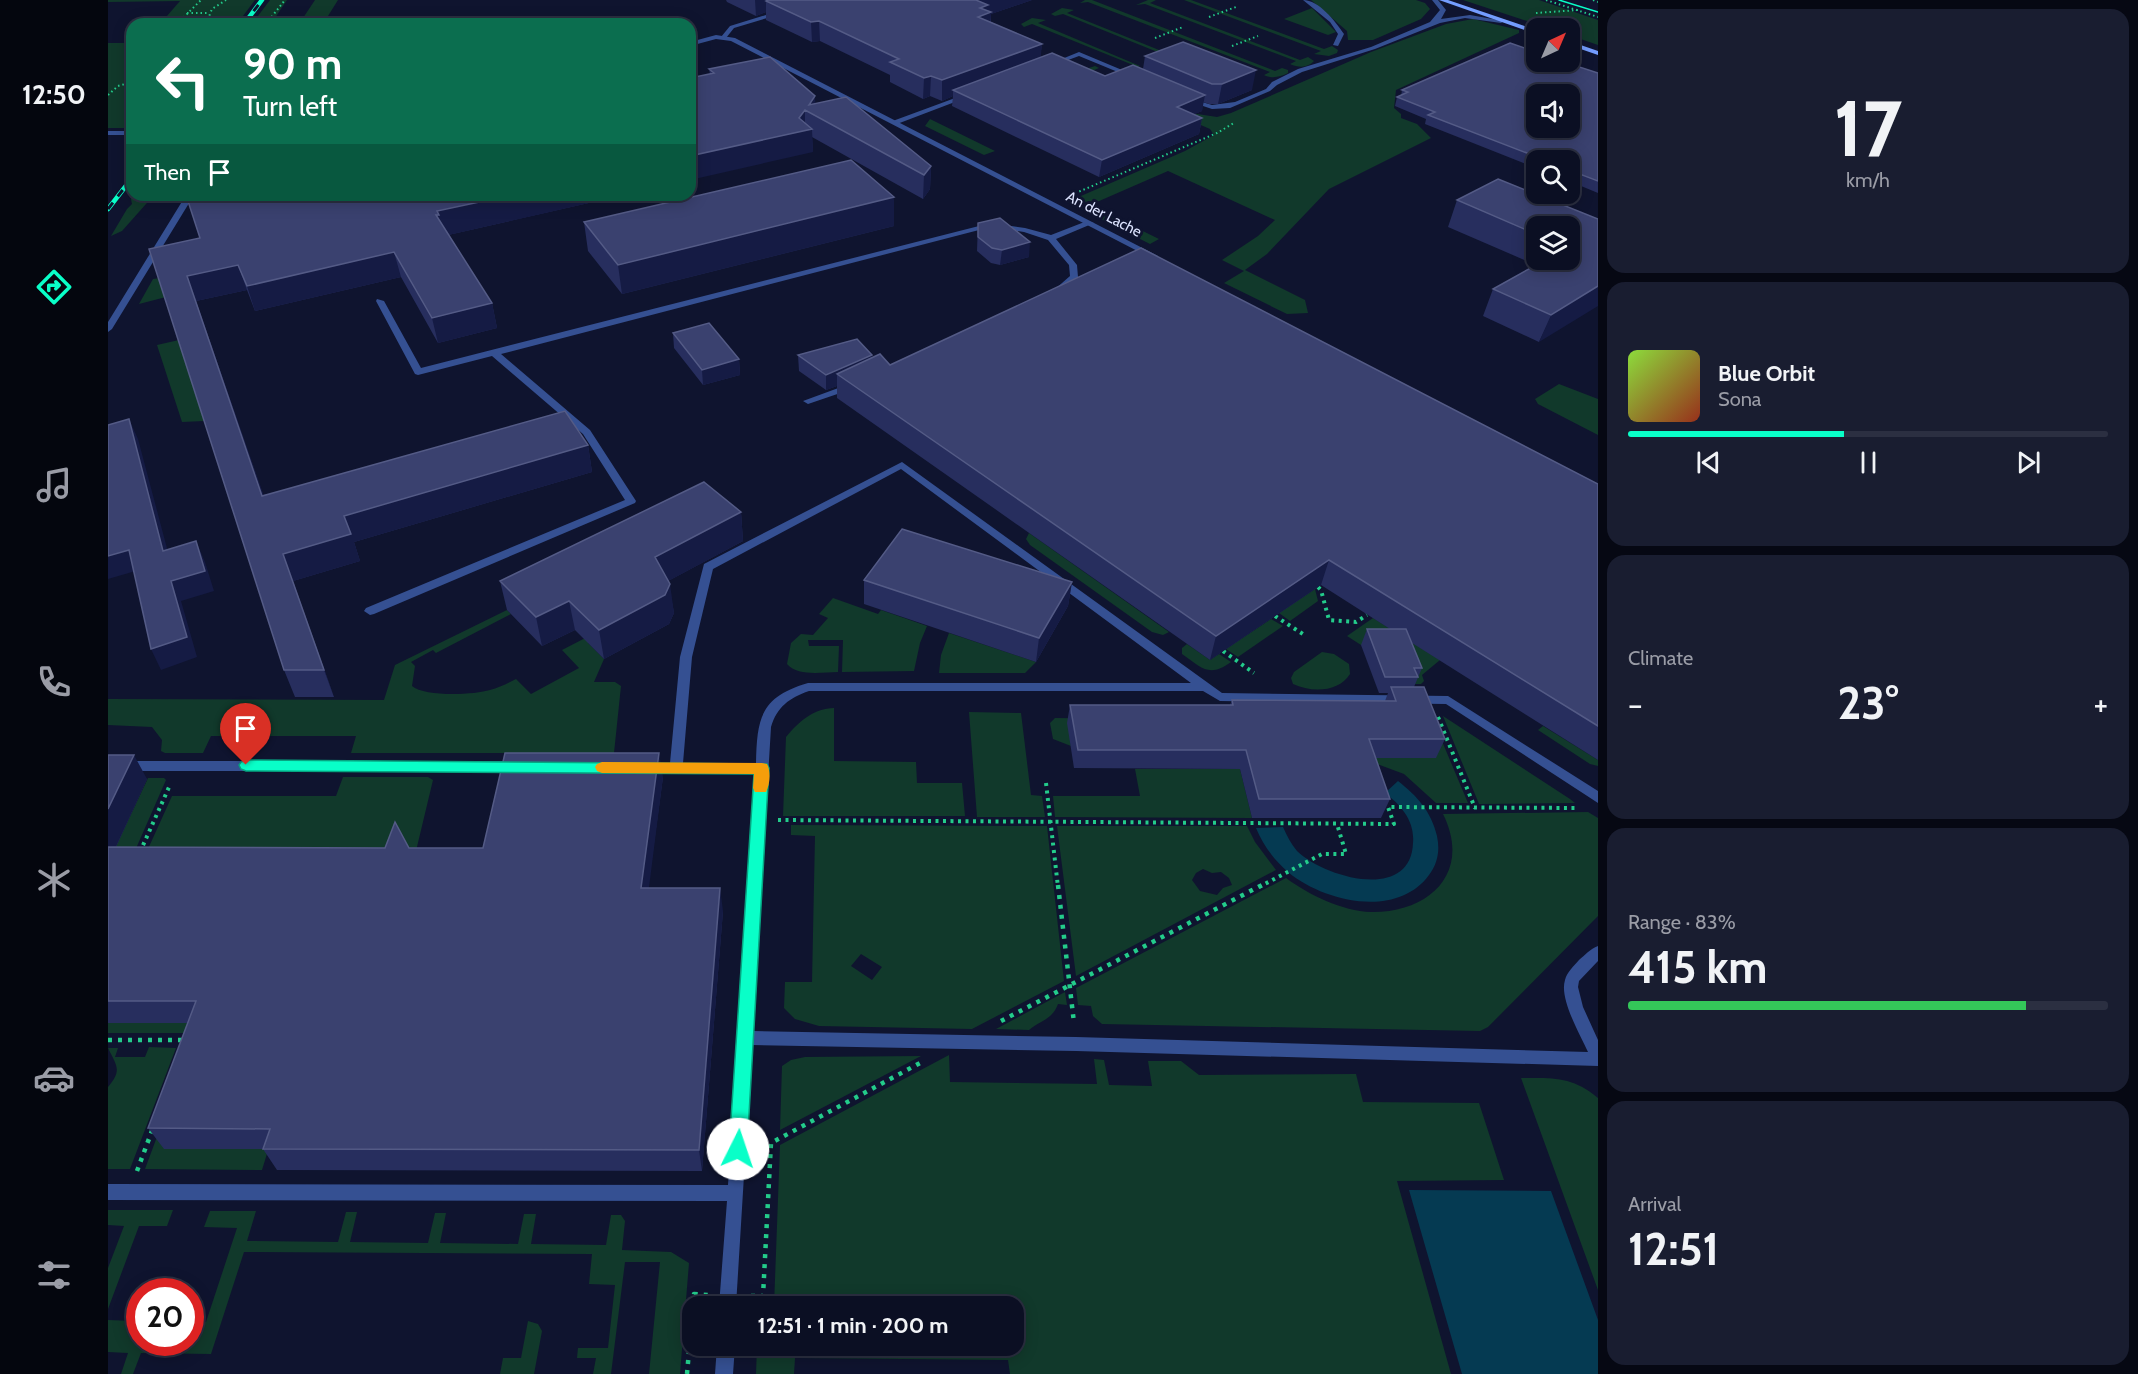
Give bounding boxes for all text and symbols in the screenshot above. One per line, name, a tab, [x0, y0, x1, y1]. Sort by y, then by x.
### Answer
north arrow	[1526, 18, 1580, 72]
map controls	[1526, 18, 1580, 270]
text: 90 m	[243, 38, 342, 90]
icon: left	[144, 42, 222, 120]
text: 12:50	[22, 78, 86, 111]
text: 17	[1834, 81, 1902, 176]
button: sound	[1526, 84, 1580, 138]
text: Turn left	[243, 90, 337, 123]
button: search	[1526, 150, 1580, 204]
icon: arrive	[203, 156, 236, 189]
text: Then	[144, 159, 191, 186]
text: km/h	[1846, 168, 1890, 192]
street label: An der Lache	[1063, 187, 1145, 241]
button: layers	[1526, 216, 1580, 270]
icon: directions	[33, 266, 75, 308]
text: Blue Orbit	[1718, 360, 1815, 387]
text: Sona	[1718, 387, 1761, 411]
icon: previous	[1692, 446, 1725, 479]
icon: pause	[1852, 446, 1885, 479]
icon: next	[2012, 446, 2045, 479]
icon: music	[33, 464, 75, 506]
text: Climate	[1628, 646, 1693, 670]
icon: phone	[33, 661, 75, 703]
text: 23°	[1837, 676, 1899, 730]
text: −	[1628, 684, 1643, 724]
text: +	[2093, 684, 2108, 724]
pin	[220, 703, 271, 765]
icon: arrive	[229, 712, 262, 745]
icon: climate	[33, 859, 75, 901]
text: Range · 83%	[1628, 910, 1736, 934]
text: 415 km	[1628, 940, 1767, 994]
icon: car	[33, 1057, 75, 1099]
position arrow	[706, 1117, 770, 1181]
text: Arrival	[1628, 1192, 1681, 1216]
text: 12:51	[1628, 1222, 1719, 1276]
icon: filters	[33, 1254, 75, 1296]
speed limit sign: 20	[126, 1278, 204, 1356]
text: 12:51 · 1 min · 200 m	[758, 1312, 948, 1339]

